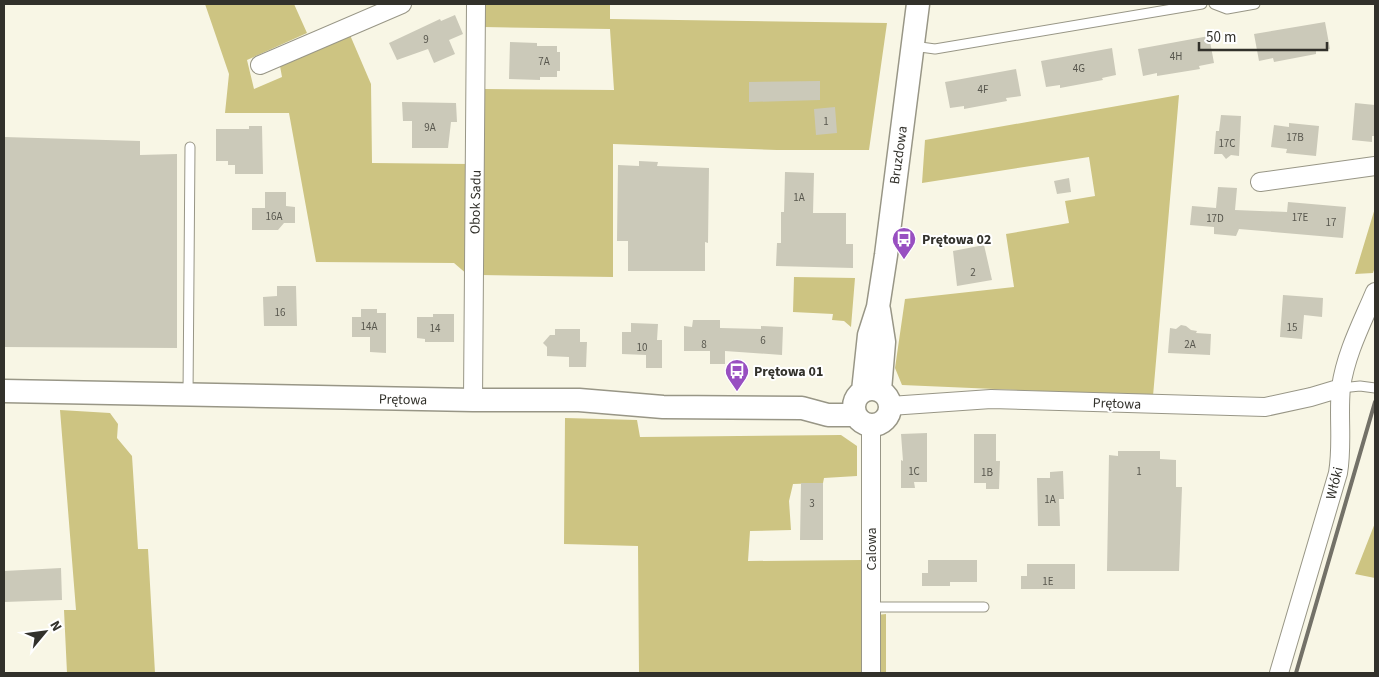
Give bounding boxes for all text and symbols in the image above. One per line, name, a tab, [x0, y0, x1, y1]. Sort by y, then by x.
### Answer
scale bar	[1199, 20, 1326, 52]
text: 50 m	[1206, 27, 1236, 48]
house number: 9	[423, 32, 429, 47]
house number: 4H	[1170, 49, 1182, 64]
house number: 7A	[538, 54, 550, 69]
house number: 4G	[1073, 61, 1085, 76]
house number: 4F	[978, 82, 989, 97]
house number: 1	[823, 114, 829, 129]
house number: 9A	[424, 120, 436, 135]
street label: Bruzdowa	[885, 125, 913, 186]
house number: 17B	[1286, 130, 1304, 145]
house number: 17C	[1218, 136, 1236, 151]
street label: Obok Sadu	[465, 170, 487, 234]
house number: 1A	[793, 190, 805, 205]
house number: 16A	[266, 209, 282, 224]
house number: 17E	[1292, 210, 1309, 225]
house number: 17D	[1206, 211, 1224, 226]
house number: 17	[1326, 215, 1336, 230]
bus stop icon: Prętowa 02	[891, 226, 917, 260]
place label: Prętowa 02	[922, 230, 991, 250]
house number: 2	[970, 265, 976, 280]
house number: 16	[275, 305, 286, 320]
house number: 14A	[361, 319, 377, 334]
house number: 15	[1287, 320, 1297, 335]
house number: 14	[430, 321, 441, 336]
house number: 6	[760, 333, 766, 348]
house number: 8	[701, 337, 707, 352]
house number: 2A	[1184, 337, 1196, 352]
house number: 10	[637, 340, 647, 355]
bus stop icon: Prętowa 01	[724, 358, 750, 392]
place label: Prętowa 01	[754, 362, 823, 382]
street label: Prętowa	[379, 390, 427, 410]
street label: Prętowa	[1092, 393, 1142, 415]
house number: 1C	[908, 464, 920, 479]
house number: 1	[1136, 464, 1142, 479]
house number: 1B	[981, 465, 993, 480]
street label: Włóki	[1321, 465, 1349, 502]
house number: 1A	[1044, 492, 1056, 507]
house number: 3	[809, 496, 815, 511]
street label: Calowa	[862, 527, 882, 571]
house number: 1E	[1042, 574, 1054, 589]
north arrow	[20, 607, 70, 657]
text: N	[44, 617, 66, 635]

